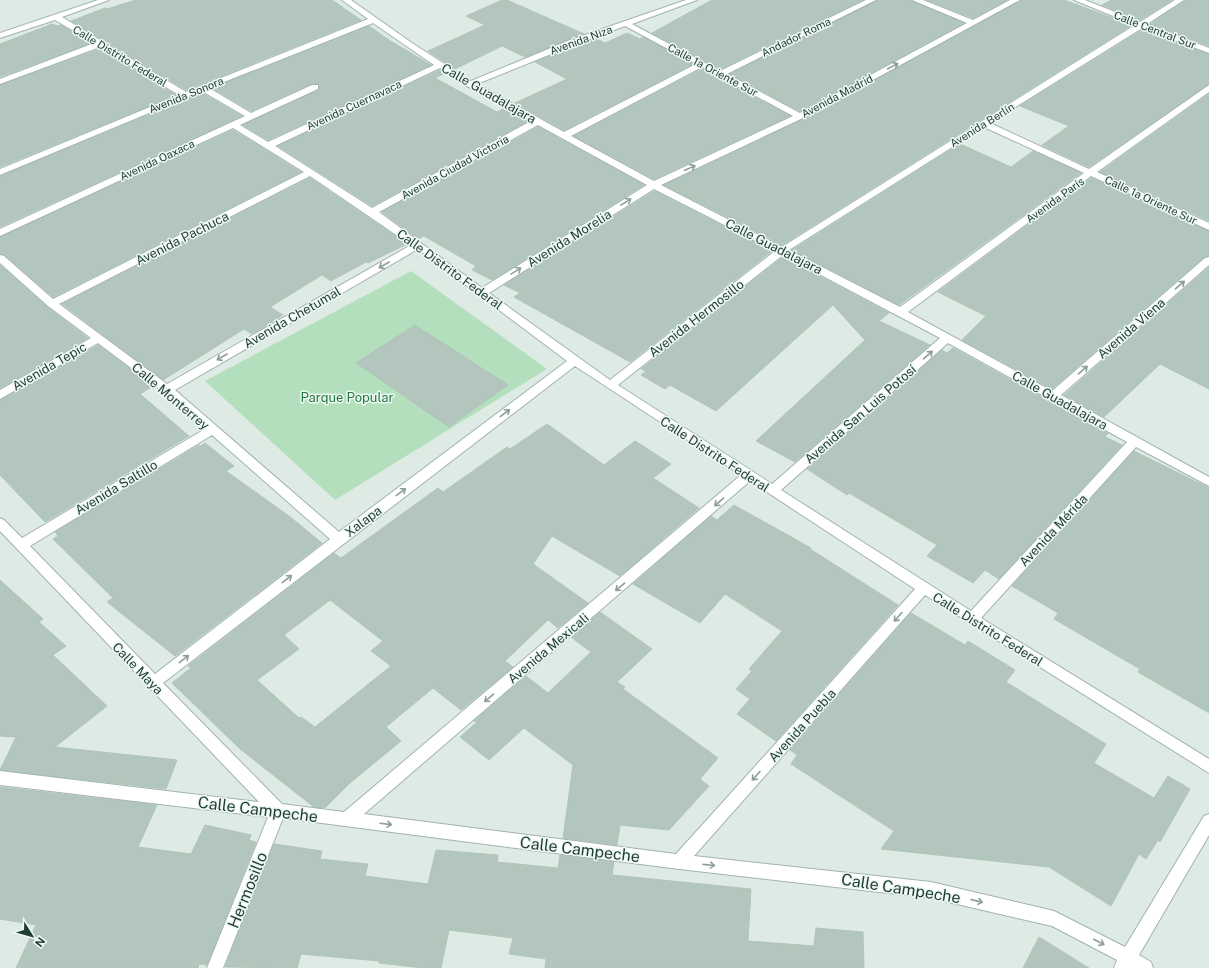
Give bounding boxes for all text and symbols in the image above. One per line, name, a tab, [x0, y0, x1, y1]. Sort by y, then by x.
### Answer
street label: Calle Central Sur	[1112, 9, 1198, 51]
street label: Andador Roma	[759, 15, 833, 59]
street label: Calle Distrito Federal	[71, 23, 169, 89]
street label: Avenida Niza	[548, 23, 614, 57]
street label: Calle 1a Oriente Sur	[666, 41, 760, 99]
street label: Calle Guadalajara	[439, 60, 539, 127]
one-way arrow	[887, 61, 899, 69]
street label: Avenida Madrid	[799, 72, 875, 120]
street label: Avenida Sonora	[147, 75, 225, 115]
street label: Avenida Cuernavaca	[305, 78, 403, 132]
street label: Avenida Berlín	[948, 100, 1016, 150]
street label: Avenida Ciudad Victoria	[399, 132, 511, 202]
street label: Avenida Oaxaca	[118, 137, 196, 183]
one-way arrow	[683, 164, 695, 171]
street label: Calle 1a Oriente Sur	[1103, 173, 1199, 227]
street label: Avenida París	[1024, 175, 1087, 225]
one-way arrow	[620, 198, 632, 206]
street label: Avenida Morelia	[524, 207, 614, 270]
street label: Avenida Pachuca	[133, 208, 231, 268]
street label: Calle Guadalajara	[723, 216, 825, 277]
street label: Calle Distrito Federal	[394, 226, 506, 313]
one-way arrow	[378, 261, 390, 269]
one-way arrow	[510, 267, 521, 275]
street label: Avenida Hermosillo	[646, 277, 747, 360]
one-way arrow	[1175, 280, 1186, 289]
street label: Avenida Chetumal	[241, 284, 343, 351]
street label: Avenida Viena	[1094, 295, 1168, 362]
street label: Avenida Tepic	[9, 339, 89, 394]
one-way arrow	[923, 350, 933, 359]
one-way arrow	[217, 354, 229, 362]
street label: Calle Monterrey	[129, 360, 212, 433]
street label: Avenida San Luis Potosí	[802, 361, 920, 467]
one-way arrow	[1077, 366, 1088, 375]
street label: Calle Guadalajara	[1009, 368, 1110, 433]
park label: Parque Popular	[300, 390, 394, 405]
one-way arrow	[499, 409, 510, 418]
street label: Calle Distrito Federal	[657, 414, 772, 495]
street label: Avenida Saltillo	[72, 457, 160, 518]
one-way arrow	[395, 488, 406, 496]
street label: Avenida Mérida	[1016, 491, 1091, 569]
one-way arrow	[713, 497, 724, 506]
street label: Xalapa	[342, 503, 385, 540]
one-way arrow	[281, 575, 292, 584]
one-way arrow	[615, 582, 626, 591]
street label: Calle Distrito Federal	[930, 589, 1046, 670]
street label: Avenida Mexicali	[505, 610, 592, 687]
one-way arrow	[894, 611, 903, 622]
street label: Calle Maya	[109, 639, 166, 697]
one-way arrow	[178, 655, 189, 664]
street label: Avenida Puebla	[766, 686, 839, 765]
one-way arrow	[484, 694, 495, 703]
one-way arrow	[751, 771, 760, 782]
street label: Calle Campeche	[197, 793, 319, 826]
one-way arrow	[379, 820, 392, 828]
street label: Calle Campeche	[519, 833, 641, 866]
street label: Hermosillo	[224, 849, 271, 931]
one-way arrow	[702, 862, 715, 869]
street label: Calle Campeche	[840, 870, 962, 907]
one-way arrow	[970, 897, 983, 905]
north arrow	[12, 916, 52, 956]
text: N	[33, 935, 47, 949]
one-way arrow	[1093, 939, 1105, 946]

